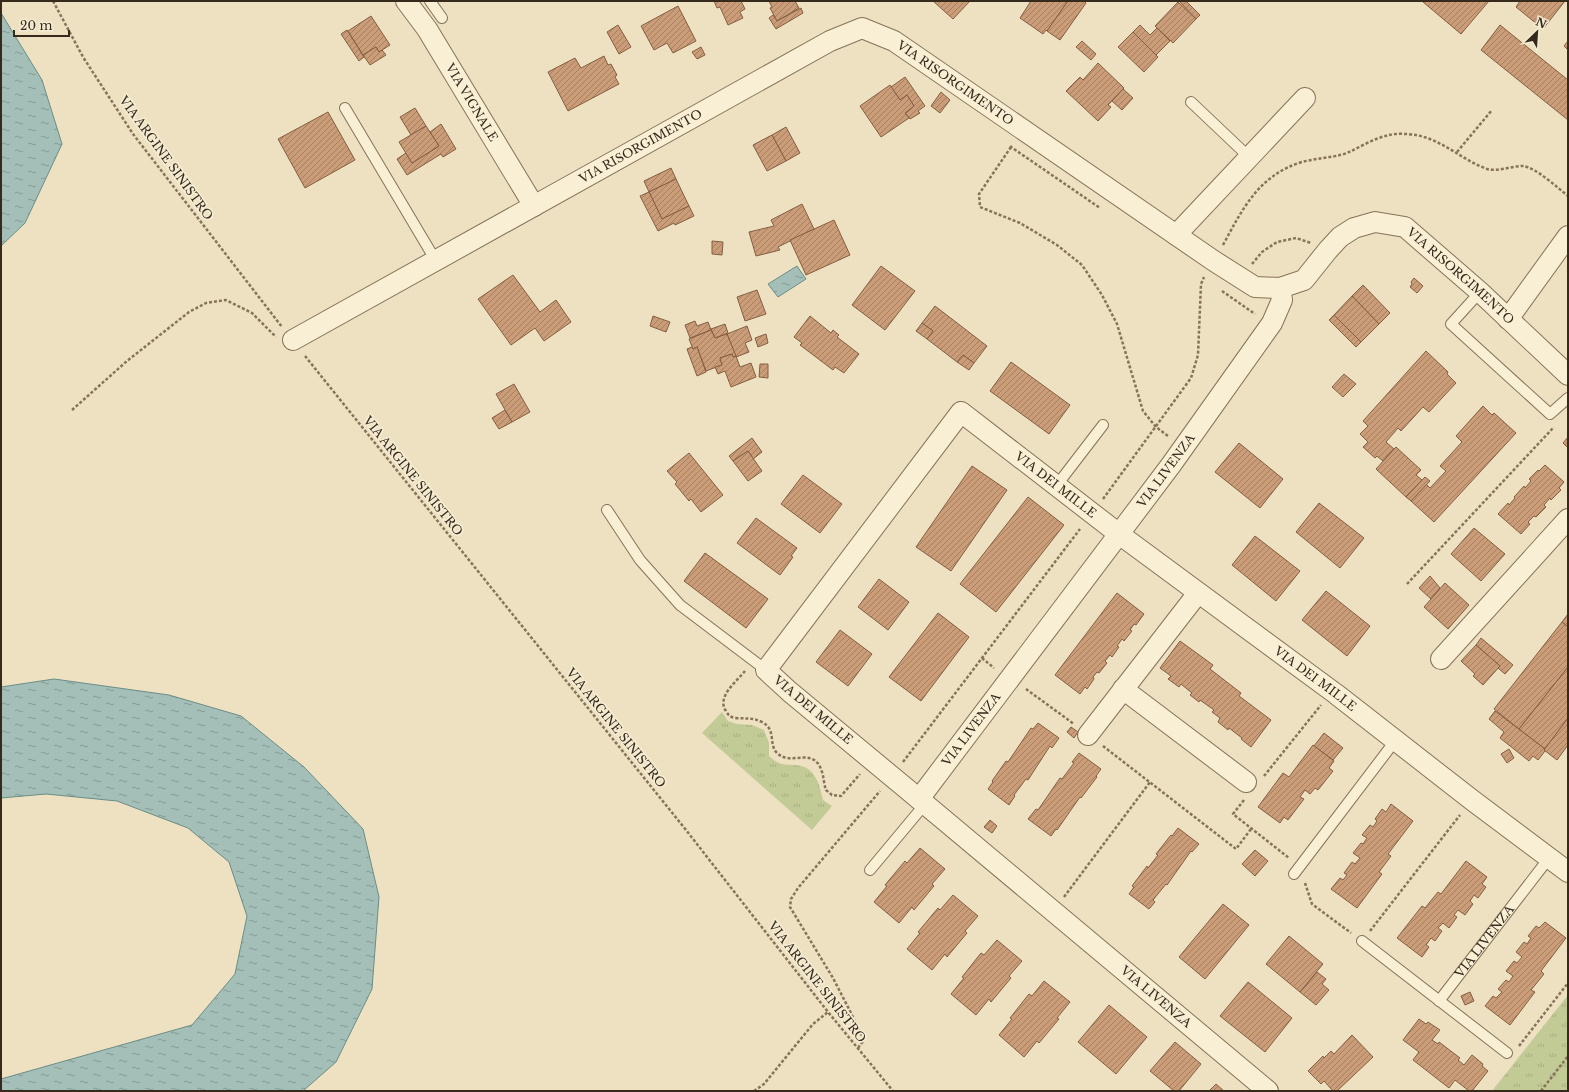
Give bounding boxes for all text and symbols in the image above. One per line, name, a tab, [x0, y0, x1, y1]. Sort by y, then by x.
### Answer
scale bar	[14, 12, 69, 38]
north arrow	[1517, 12, 1557, 52]
text: N	[1534, 14, 1549, 32]
text: 20 m	[20, 18, 52, 33]
street label: VIA RISORGIMENTO	[893, 37, 1017, 128]
street label: VIA VIGNALE	[442, 60, 501, 144]
street label: VIA ARGINE SINISTRO	[116, 92, 216, 223]
street label: VIA RISORGIMENTO	[576, 106, 705, 187]
street label: VIA RISORGIMENTO	[1403, 224, 1517, 327]
street label: VIA ARGINE SINISTRO	[360, 412, 466, 538]
street label: VIA LIVENZA	[1133, 430, 1198, 511]
street label: VIA DEI MILLE	[1011, 448, 1100, 521]
street label: VIA DEI MILLE	[1271, 642, 1360, 714]
street label: VIA ARGINE SINISTRO	[563, 664, 669, 790]
street label: VIA DEI MILLE	[770, 672, 856, 747]
street label: VIA LIVENZA	[938, 689, 1004, 770]
street label: VIA LIVENZA	[1451, 901, 1518, 981]
street label: VIA ARGINE SINISTRO	[765, 917, 869, 1045]
street label: VIA LIVENZA	[1117, 962, 1195, 1031]

